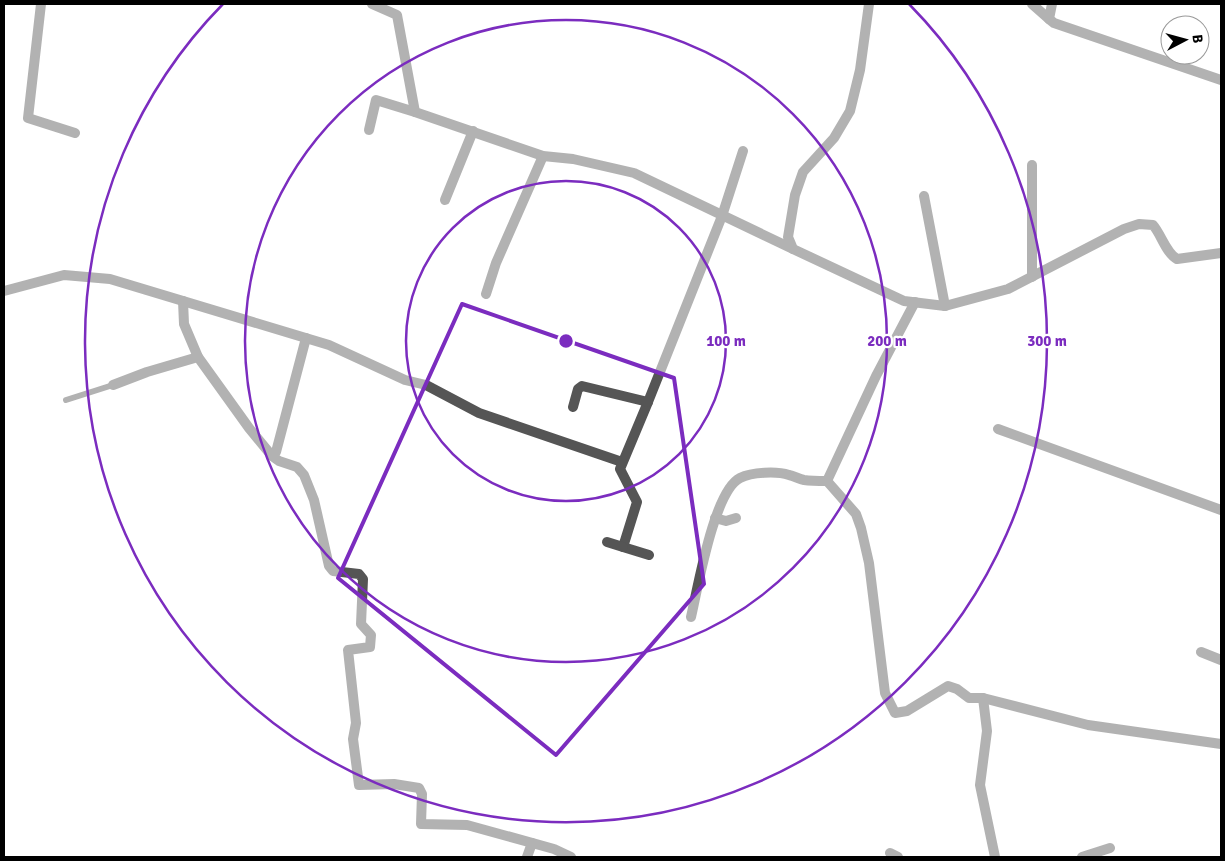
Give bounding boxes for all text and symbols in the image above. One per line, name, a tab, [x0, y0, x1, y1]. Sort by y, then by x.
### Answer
north arrow	[1160, 15, 1210, 65]
text: B	[1189, 34, 1206, 44]
centre of rings	[557, 332, 575, 350]
text: 100 m	[706, 332, 746, 350]
text: 200 m	[867, 332, 907, 350]
text: 300 m	[1027, 332, 1067, 350]

